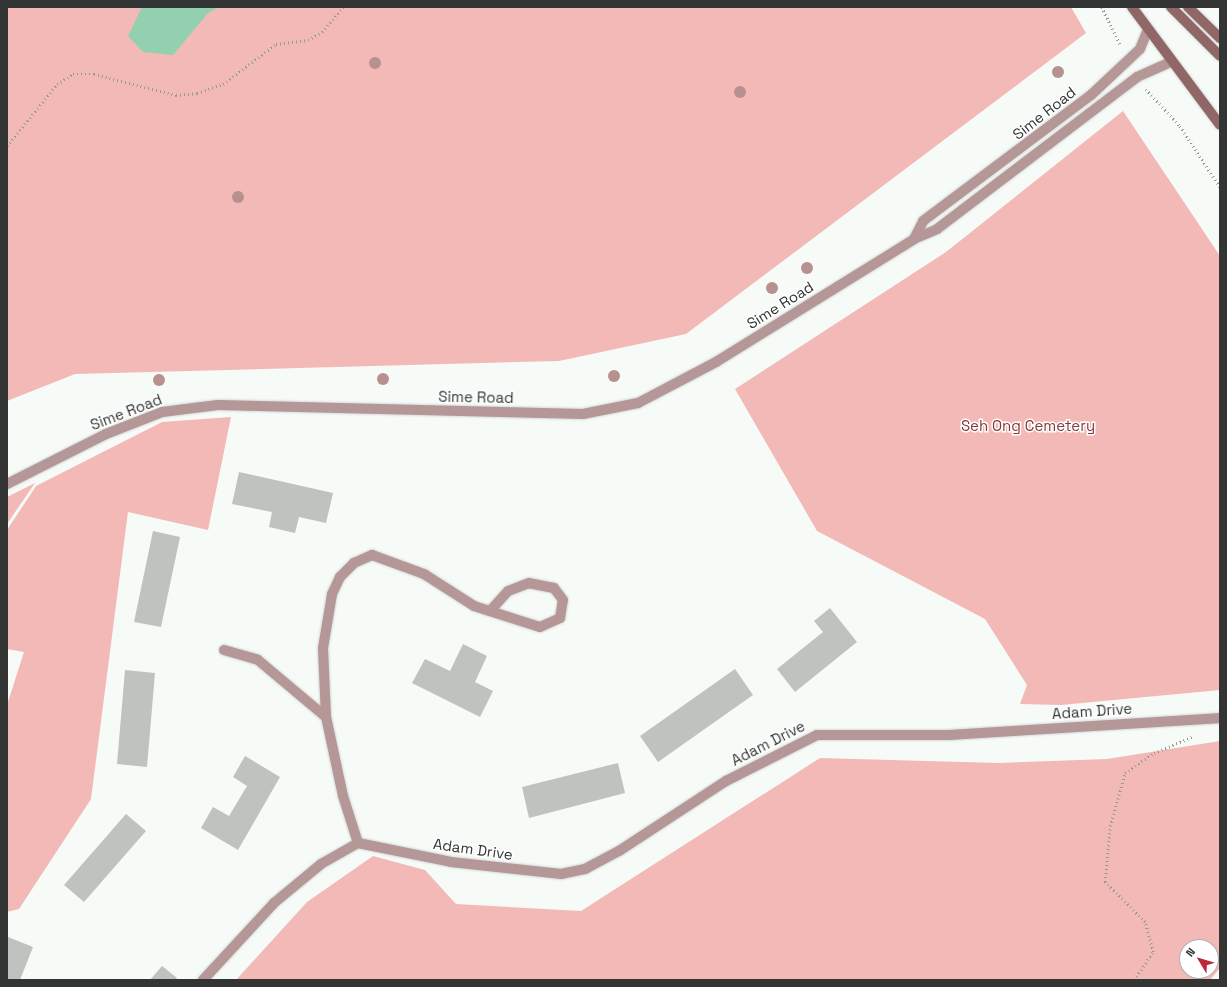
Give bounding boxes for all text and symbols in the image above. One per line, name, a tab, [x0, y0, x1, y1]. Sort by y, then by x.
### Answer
street label: Sime Road	[1009, 83, 1079, 143]
street label: Sime Road	[743, 277, 817, 333]
street label: Sime Road	[438, 387, 514, 407]
street label: Sime Road	[88, 390, 164, 434]
park label: Seh Ong Cemetery	[961, 417, 1095, 435]
street label: Adam Drive	[1051, 699, 1133, 723]
street label: Adam Drive	[728, 717, 808, 769]
street label: Adam Drive	[432, 834, 514, 864]
north arrow	[1179, 939, 1219, 979]
text: N	[1183, 945, 1198, 959]

